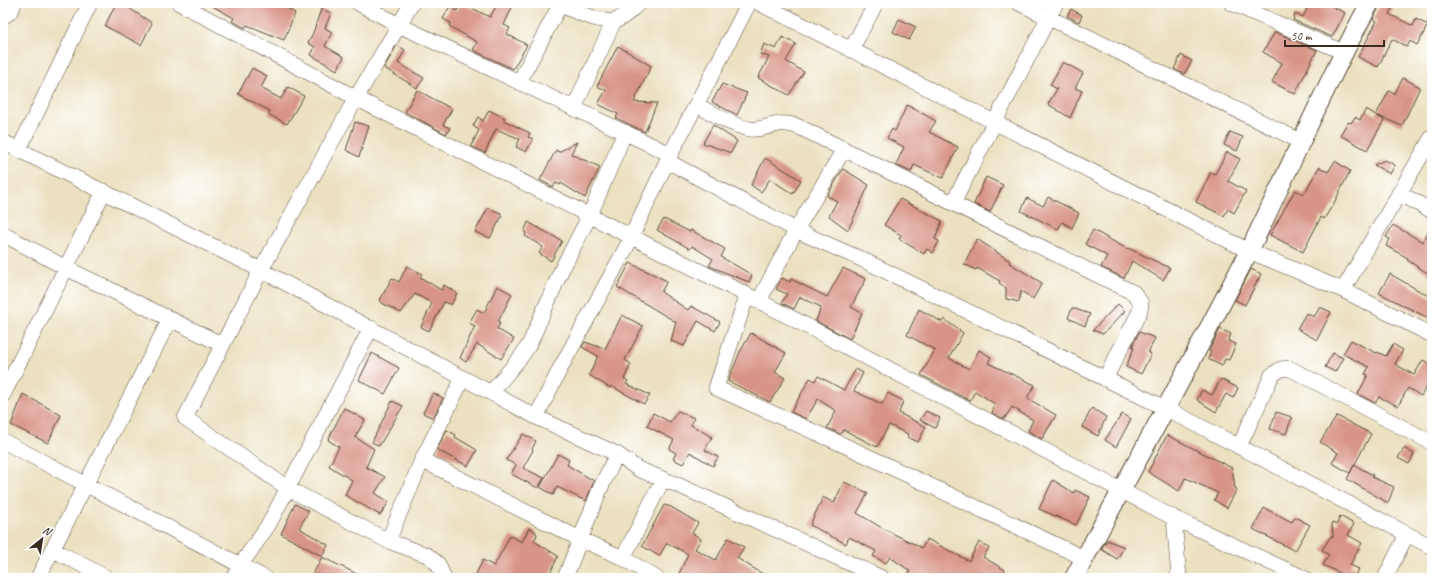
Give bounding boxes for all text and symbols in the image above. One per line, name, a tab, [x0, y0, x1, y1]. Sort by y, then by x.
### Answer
scale bar	[1285, 22, 1384, 48]
text: 50 m	[1291, 28, 1313, 44]
north arrow	[22, 519, 62, 559]
text: N	[41, 523, 55, 539]

